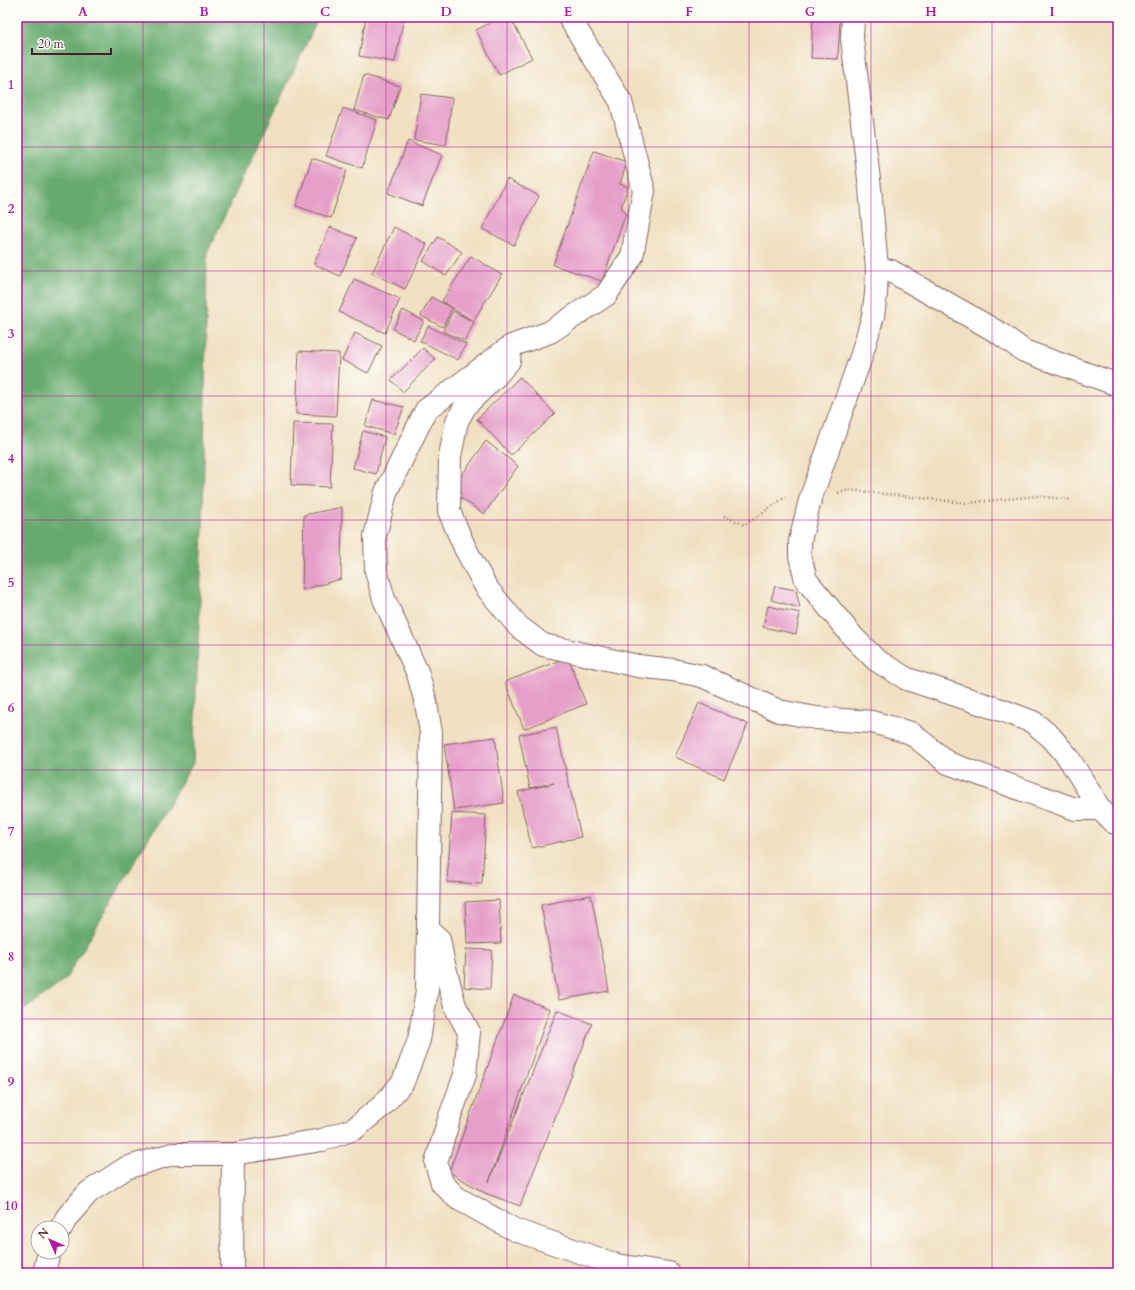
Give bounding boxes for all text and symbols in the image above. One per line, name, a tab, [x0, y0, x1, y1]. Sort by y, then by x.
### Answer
text: A	[78, 3, 88, 21]
text: B	[199, 3, 209, 21]
text: C	[320, 3, 330, 21]
text: D	[440, 3, 452, 21]
text: E	[564, 3, 572, 21]
text: F	[685, 3, 693, 21]
text: G	[805, 3, 816, 21]
text: H	[925, 3, 937, 21]
text: I	[1049, 3, 1055, 21]
scale bar	[32, 30, 111, 56]
text: 20 m	[38, 36, 65, 52]
text: 1	[8, 76, 14, 94]
text: 2	[8, 200, 15, 218]
text: 3	[8, 325, 15, 343]
text: 4	[8, 450, 15, 468]
text: 5	[8, 574, 14, 592]
text: 6	[8, 699, 15, 717]
text: 7	[8, 823, 15, 841]
text: 8	[8, 948, 14, 966]
text: 9	[8, 1073, 15, 1091]
text: 10	[4, 1197, 18, 1215]
north arrow	[30, 1220, 70, 1260]
text: N	[35, 1224, 52, 1242]

